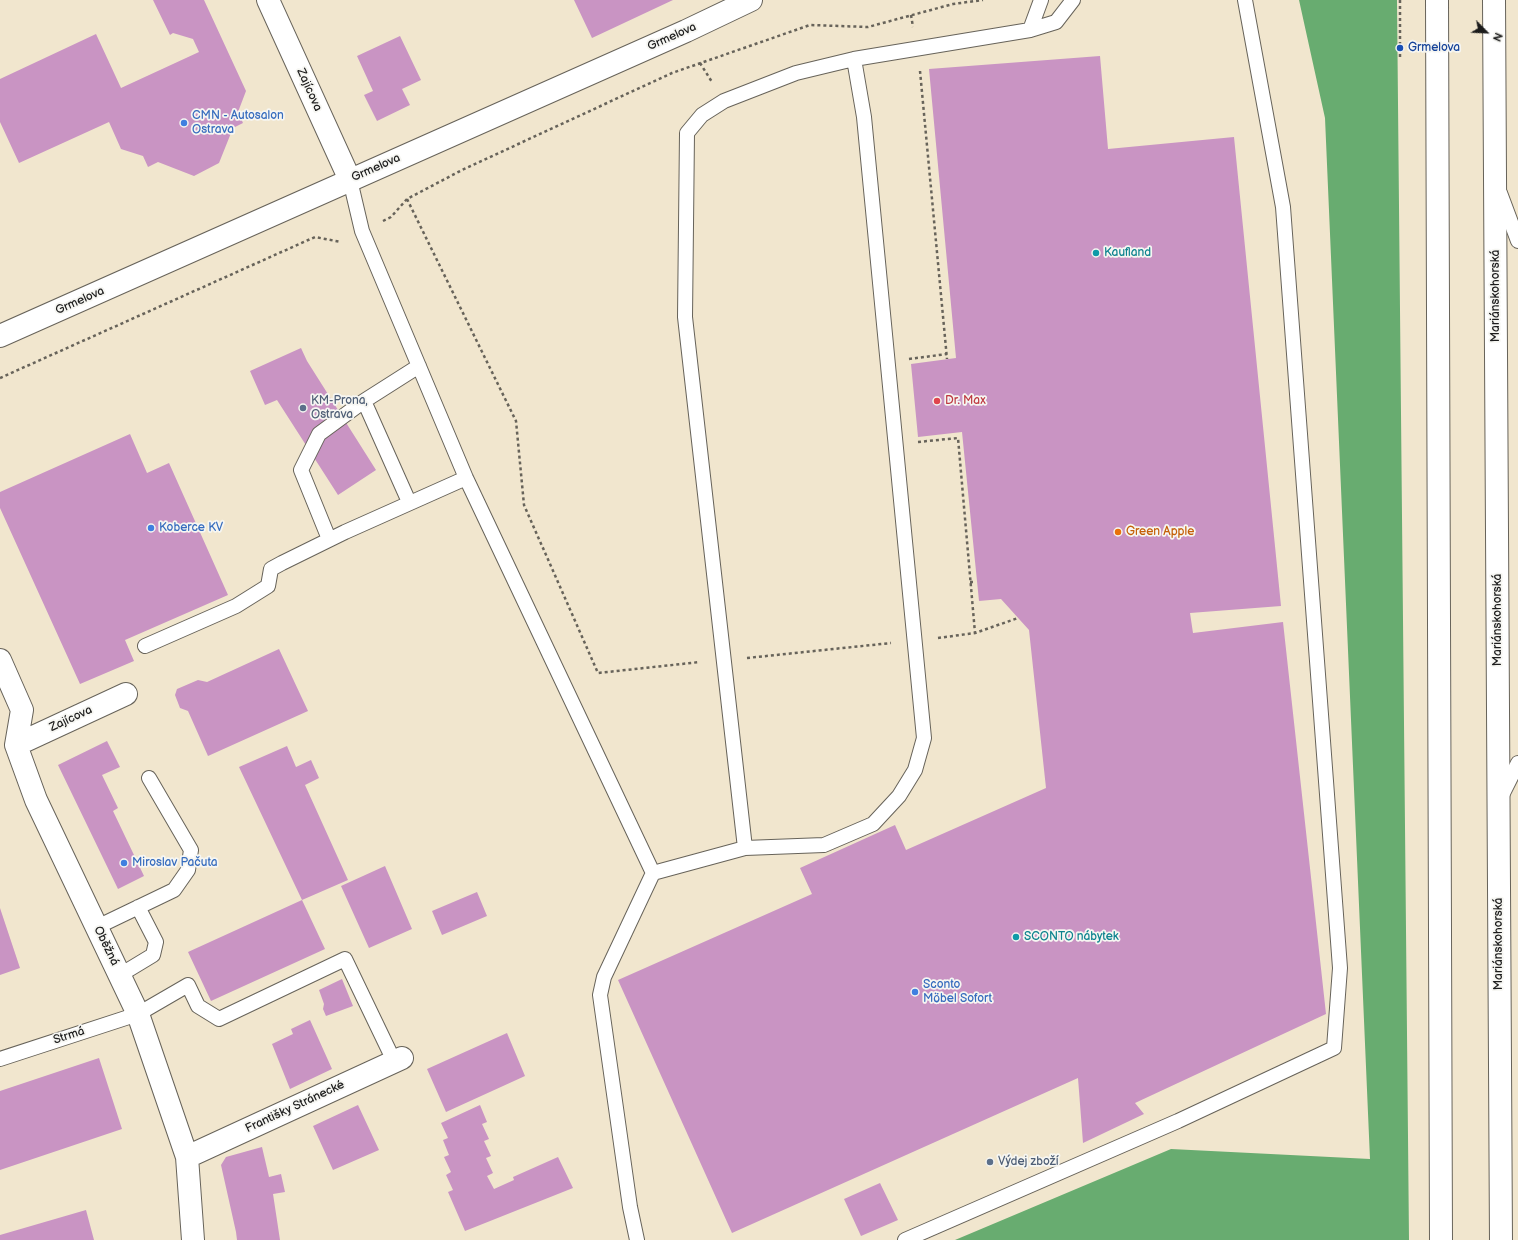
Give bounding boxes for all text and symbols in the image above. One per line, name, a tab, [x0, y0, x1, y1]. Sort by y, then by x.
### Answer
north arrow	[1466, 12, 1506, 52]
street label: Grmelova	[645, 20, 699, 54]
text: N	[1490, 31, 1505, 43]
place label: Grmelova	[1408, 41, 1460, 55]
marker: Grmelova	[1395, 43, 1405, 53]
street label: Zajícova	[293, 66, 325, 114]
place label: CMN - Autosalon Ostrava	[192, 109, 284, 137]
marker: CMN - Autosalon Ostrava	[179, 118, 189, 128]
street label: Grmelova	[349, 151, 403, 185]
place label: Kaufland	[1104, 246, 1151, 260]
marker: Kaufland	[1091, 248, 1101, 258]
street label: Mariánskohorská	[1489, 250, 1503, 342]
street label: Grmelova	[53, 284, 107, 318]
place label: KM-Prona, Ostrava	[311, 394, 368, 422]
place label: Dr. Max	[945, 394, 986, 408]
marker: Dr. Max	[932, 396, 942, 406]
marker: KM-Prona, Ostrava	[298, 403, 308, 413]
place label: Koberce KV	[159, 521, 223, 535]
marker: Koberce KV	[146, 523, 156, 533]
place label: Green Apple	[1126, 525, 1194, 539]
marker: Green Apple	[1113, 527, 1123, 537]
street label: Mariánskohorská	[1491, 574, 1505, 666]
street label: Zajícova	[47, 703, 95, 735]
place label: Miroslav Pačuta	[132, 856, 217, 870]
marker: Miroslav Pačuta	[119, 858, 129, 868]
street label: Mariánskohorská	[1492, 898, 1506, 990]
street label: Oběžná	[90, 924, 122, 968]
place label: SCONTO nábytek	[1024, 930, 1119, 944]
marker: SCONTO nábytek	[1011, 932, 1021, 942]
place label: Sconto Möbel Sofort	[923, 978, 992, 1006]
marker: Sconto Möbel Sofort	[910, 987, 920, 997]
street label: Strmá	[52, 1024, 86, 1048]
street label: Františky Stránecké	[243, 1078, 347, 1136]
place label: Výdej zboží	[998, 1155, 1059, 1169]
marker: Výdej zboží	[985, 1157, 995, 1167]

